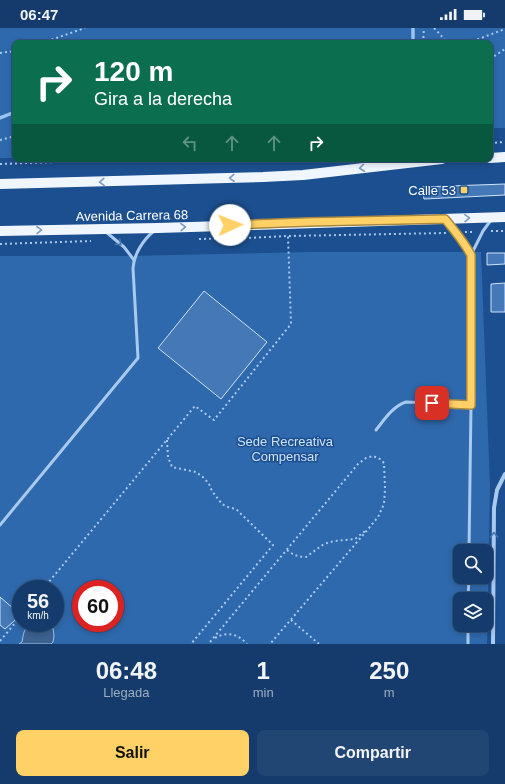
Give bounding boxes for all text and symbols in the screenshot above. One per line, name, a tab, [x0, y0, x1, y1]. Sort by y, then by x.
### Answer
text: 06:47	[20, 6, 58, 23]
icon: right	[28, 56, 80, 108]
text: 120 m	[94, 56, 173, 87]
text: Gira a la derecha	[94, 89, 232, 109]
icon: left	[179, 132, 201, 154]
icon: ahead	[221, 132, 243, 154]
icon: ahead	[263, 132, 285, 154]
icon: right	[305, 132, 327, 154]
one-way arrow	[359, 164, 365, 173]
one-way arrow	[229, 174, 235, 182]
one-way arrow	[99, 178, 105, 186]
place label: Calle 53	[408, 183, 456, 198]
marker: Calle 53	[459, 185, 469, 195]
position arrow	[209, 204, 251, 246]
street label: Avenida Carrera 68	[76, 207, 188, 224]
one-way arrow	[464, 214, 470, 223]
one-way arrow	[180, 223, 186, 231]
one-way arrow	[36, 226, 42, 234]
one-way arrow	[115, 238, 122, 245]
pin	[415, 386, 449, 420]
icon: arrive	[421, 392, 443, 414]
park label: Sede Recreativa Compensar	[237, 434, 334, 464]
one-way arrow	[490, 532, 498, 538]
map controls	[453, 544, 493, 632]
button: search	[453, 544, 493, 584]
speed limit sign: 60	[72, 580, 124, 632]
text: 56	[27, 590, 49, 612]
button: layers	[453, 592, 493, 632]
text: km/h	[27, 610, 49, 621]
text: 06:48	[96, 657, 157, 684]
text: 1	[256, 657, 270, 684]
text: 250	[369, 657, 409, 684]
text: Llegada	[103, 685, 149, 700]
text: min	[253, 685, 274, 700]
text: m	[384, 685, 395, 700]
button: Salir	[16, 730, 249, 776]
button: Compartir	[257, 730, 489, 776]

